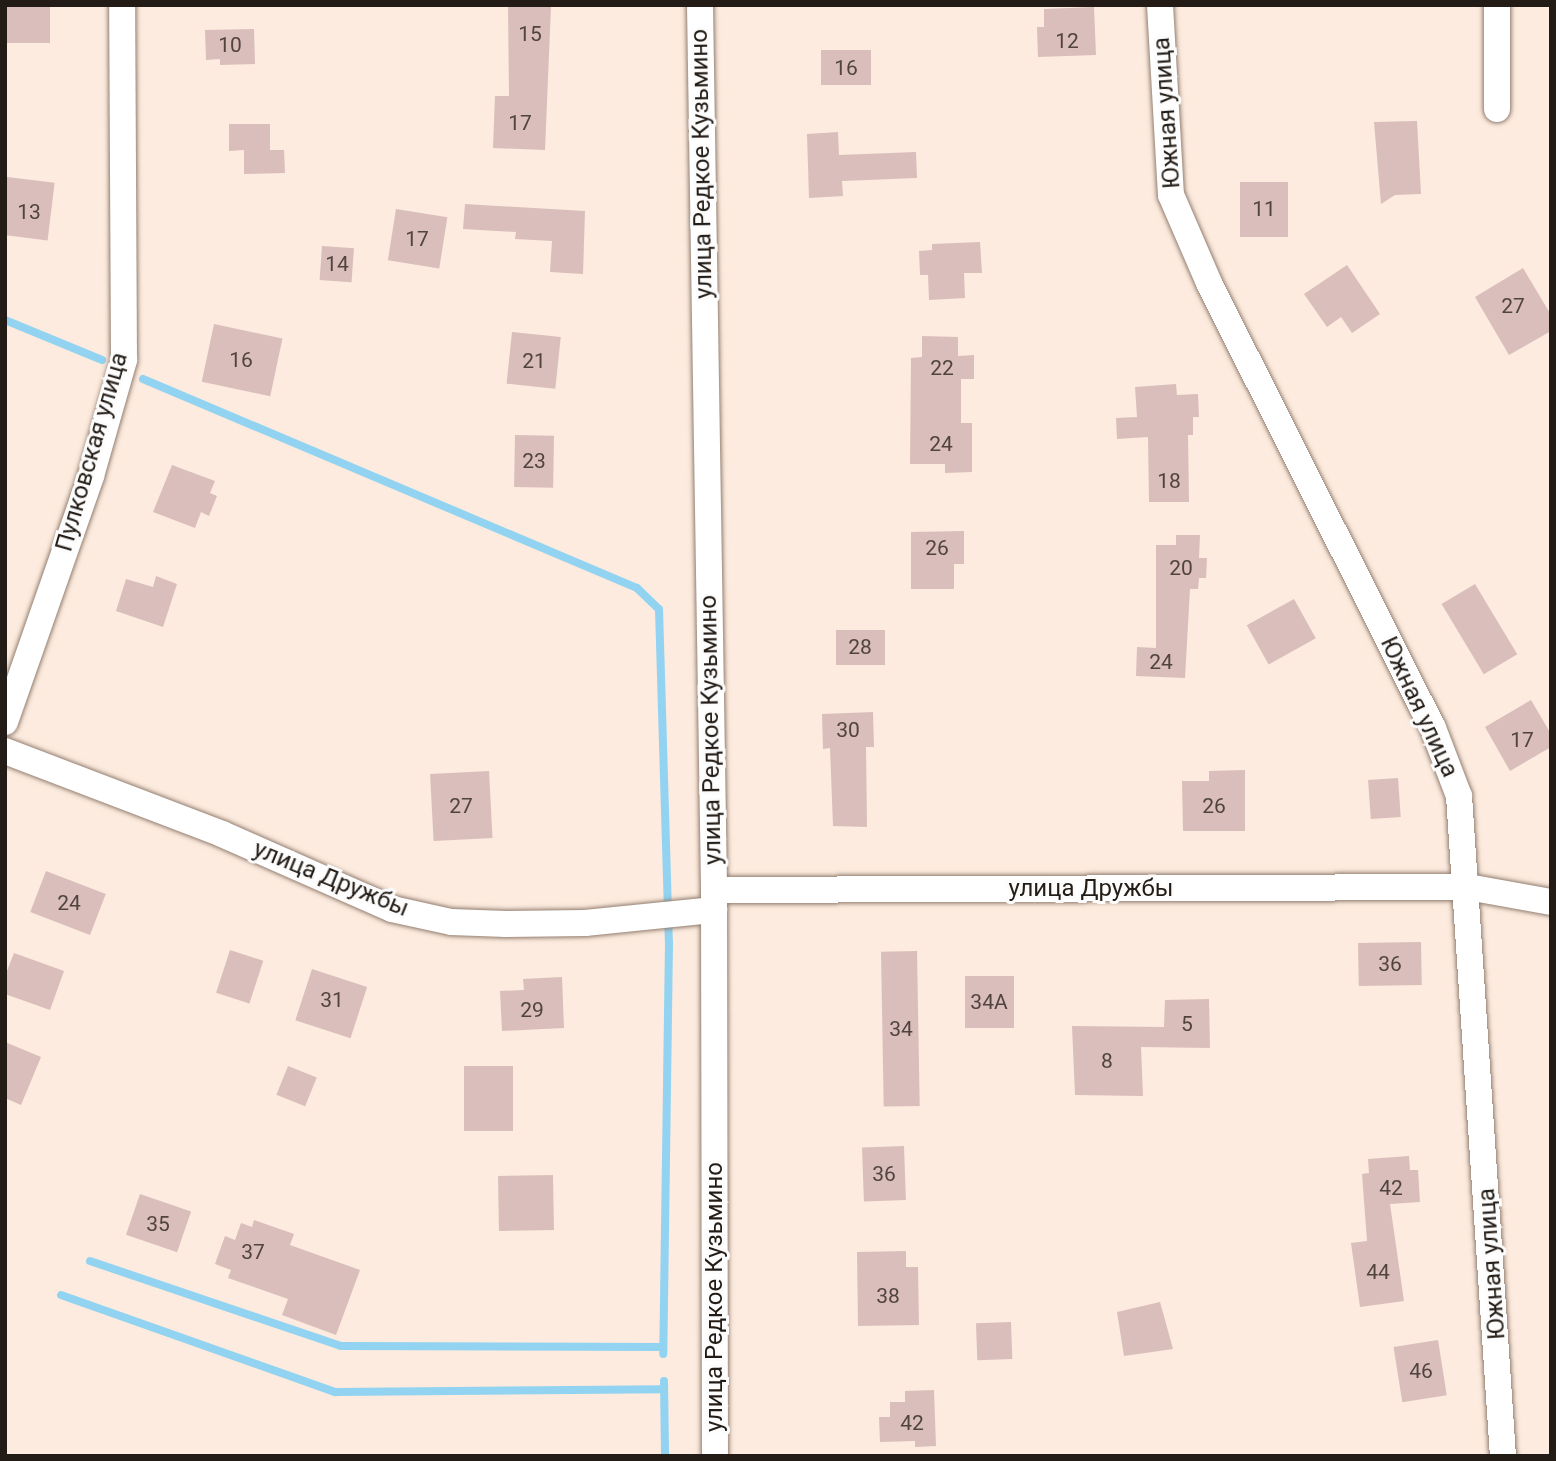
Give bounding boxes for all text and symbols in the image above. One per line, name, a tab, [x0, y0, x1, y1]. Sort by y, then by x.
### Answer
house number: 15	[518, 21, 542, 47]
house number: 12	[1055, 28, 1079, 54]
street label: улица Редкое Кузьмино	[685, 29, 719, 299]
house number: 10	[218, 32, 242, 58]
street label: Южная улица	[1147, 36, 1187, 190]
house number: 16	[834, 55, 858, 81]
house number: 17	[508, 110, 532, 136]
house number: 11	[1252, 196, 1276, 222]
house number: 13	[17, 199, 41, 225]
house number: 17	[405, 226, 429, 252]
house number: 14	[325, 251, 349, 277]
house number: 27	[1501, 293, 1525, 319]
house number: 16	[229, 347, 253, 373]
house number: 21	[522, 348, 546, 374]
street label: Пулковская улица	[50, 349, 134, 555]
house number: 22	[930, 355, 954, 381]
house number: 24	[929, 431, 953, 457]
house number: 23	[522, 448, 546, 474]
house number: 18	[1157, 468, 1181, 494]
house number: 26	[925, 535, 949, 561]
house number: 20	[1169, 555, 1193, 581]
street label: улица Редкое Кузьмино	[694, 595, 728, 865]
street label: Южная улица	[1374, 632, 1464, 782]
house number: 28	[848, 634, 872, 660]
house number: 24	[1149, 649, 1173, 675]
house number: 30	[836, 717, 860, 743]
house number: 17	[1510, 727, 1534, 753]
house number: 27	[449, 793, 473, 819]
house number: 26	[1202, 793, 1226, 819]
street label: улица Дружбы	[249, 835, 413, 923]
street label: улица Дружбы	[1009, 875, 1173, 903]
house number: 24	[57, 890, 81, 916]
house number: 36	[1378, 951, 1402, 977]
house number: 31	[320, 987, 344, 1013]
house number: 34А	[970, 989, 1008, 1015]
house number: 29	[520, 997, 544, 1023]
house number: 5	[1181, 1011, 1193, 1037]
house number: 34	[889, 1016, 913, 1042]
house number: 8	[1101, 1048, 1113, 1074]
house number: 36	[872, 1161, 896, 1187]
street label: улица Редкое Кузьмино	[701, 1162, 729, 1432]
house number: 42	[1379, 1175, 1403, 1201]
street label: Южная улица	[1472, 1187, 1512, 1341]
house number: 35	[146, 1211, 170, 1237]
house number: 37	[241, 1239, 265, 1265]
house number: 44	[1366, 1259, 1390, 1285]
house number: 38	[876, 1283, 900, 1309]
house number: 46	[1409, 1358, 1433, 1384]
house number: 42	[900, 1410, 924, 1436]

